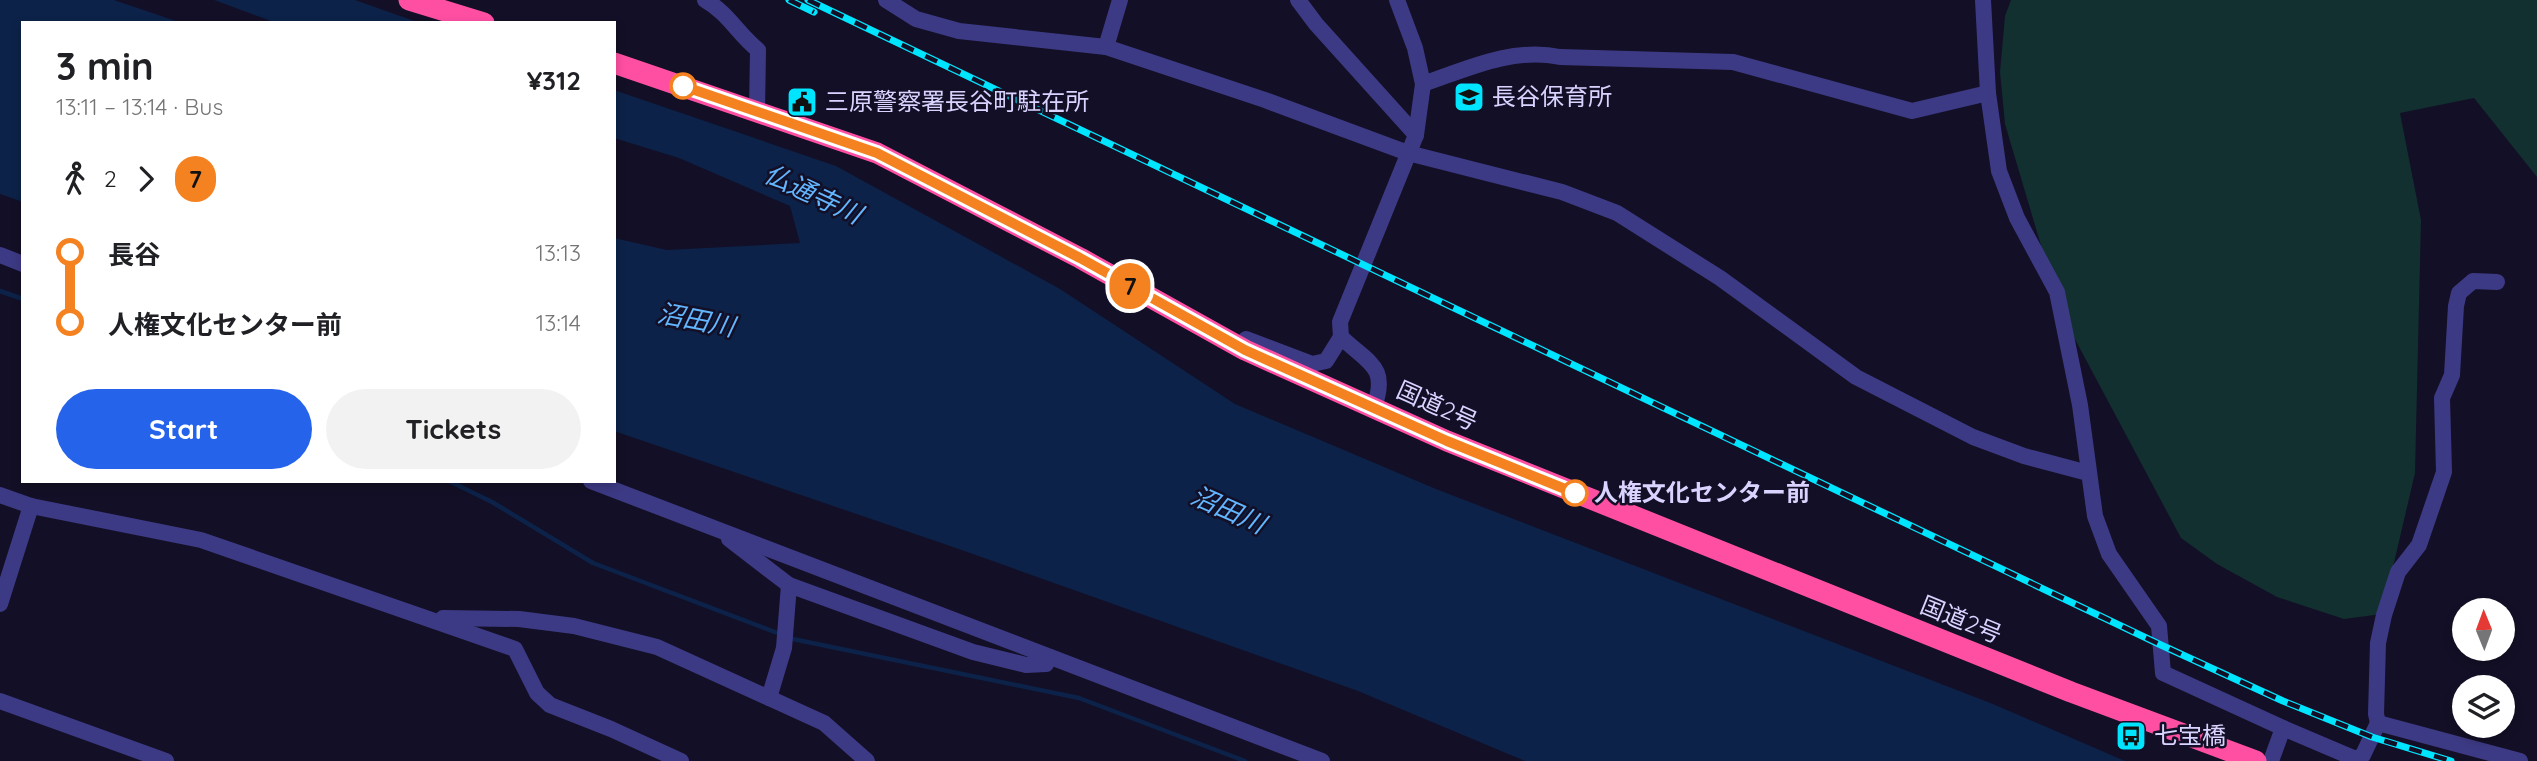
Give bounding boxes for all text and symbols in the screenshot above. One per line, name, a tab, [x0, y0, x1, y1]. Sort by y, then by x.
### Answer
text: 3 min	[56, 42, 154, 90]
text: ¥312	[527, 64, 581, 97]
unlabelled marker	[670, 73, 696, 99]
school or university icon: 長谷保育所	[1452, 80, 1486, 114]
place label: 長谷保育所	[1492, 81, 1612, 111]
public building icon: 三原警察署長谷町駐在所	[785, 85, 819, 119]
place label: 三原警察署長谷町駐在所	[825, 86, 1089, 116]
text: 13:11 – 13:14 · Bus	[56, 92, 223, 121]
water label: 仏通寺川	[759, 157, 870, 232]
icon: walk	[56, 160, 94, 198]
icon: forward	[127, 160, 165, 198]
text: 2	[104, 164, 117, 193]
text: 7	[189, 164, 202, 194]
text: 長谷	[108, 238, 160, 271]
text: 13:13	[536, 238, 581, 267]
line badge: 7	[1107, 263, 1153, 309]
text: 7	[1123, 271, 1137, 301]
water label: 沼田川	[655, 296, 740, 344]
text: 人権文化センター前	[108, 308, 342, 341]
text: 13:14	[536, 308, 581, 337]
street label: 国道2号	[1392, 374, 1482, 436]
button: Start	[56, 389, 312, 469]
button: Tickets	[326, 389, 581, 469]
place label: 人権文化センター前	[1594, 477, 1810, 507]
water label: 沼田川	[1186, 479, 1273, 542]
marker: 人権文化センター前	[1562, 480, 1588, 506]
street label: 国道2号	[1916, 589, 2007, 649]
north arrow	[2452, 598, 2515, 662]
map controls	[2452, 598, 2515, 738]
button: layers	[2452, 675, 2515, 738]
bus stop icon: 七宝橋	[2114, 719, 2148, 753]
place label: 七宝橋	[2154, 720, 2226, 750]

